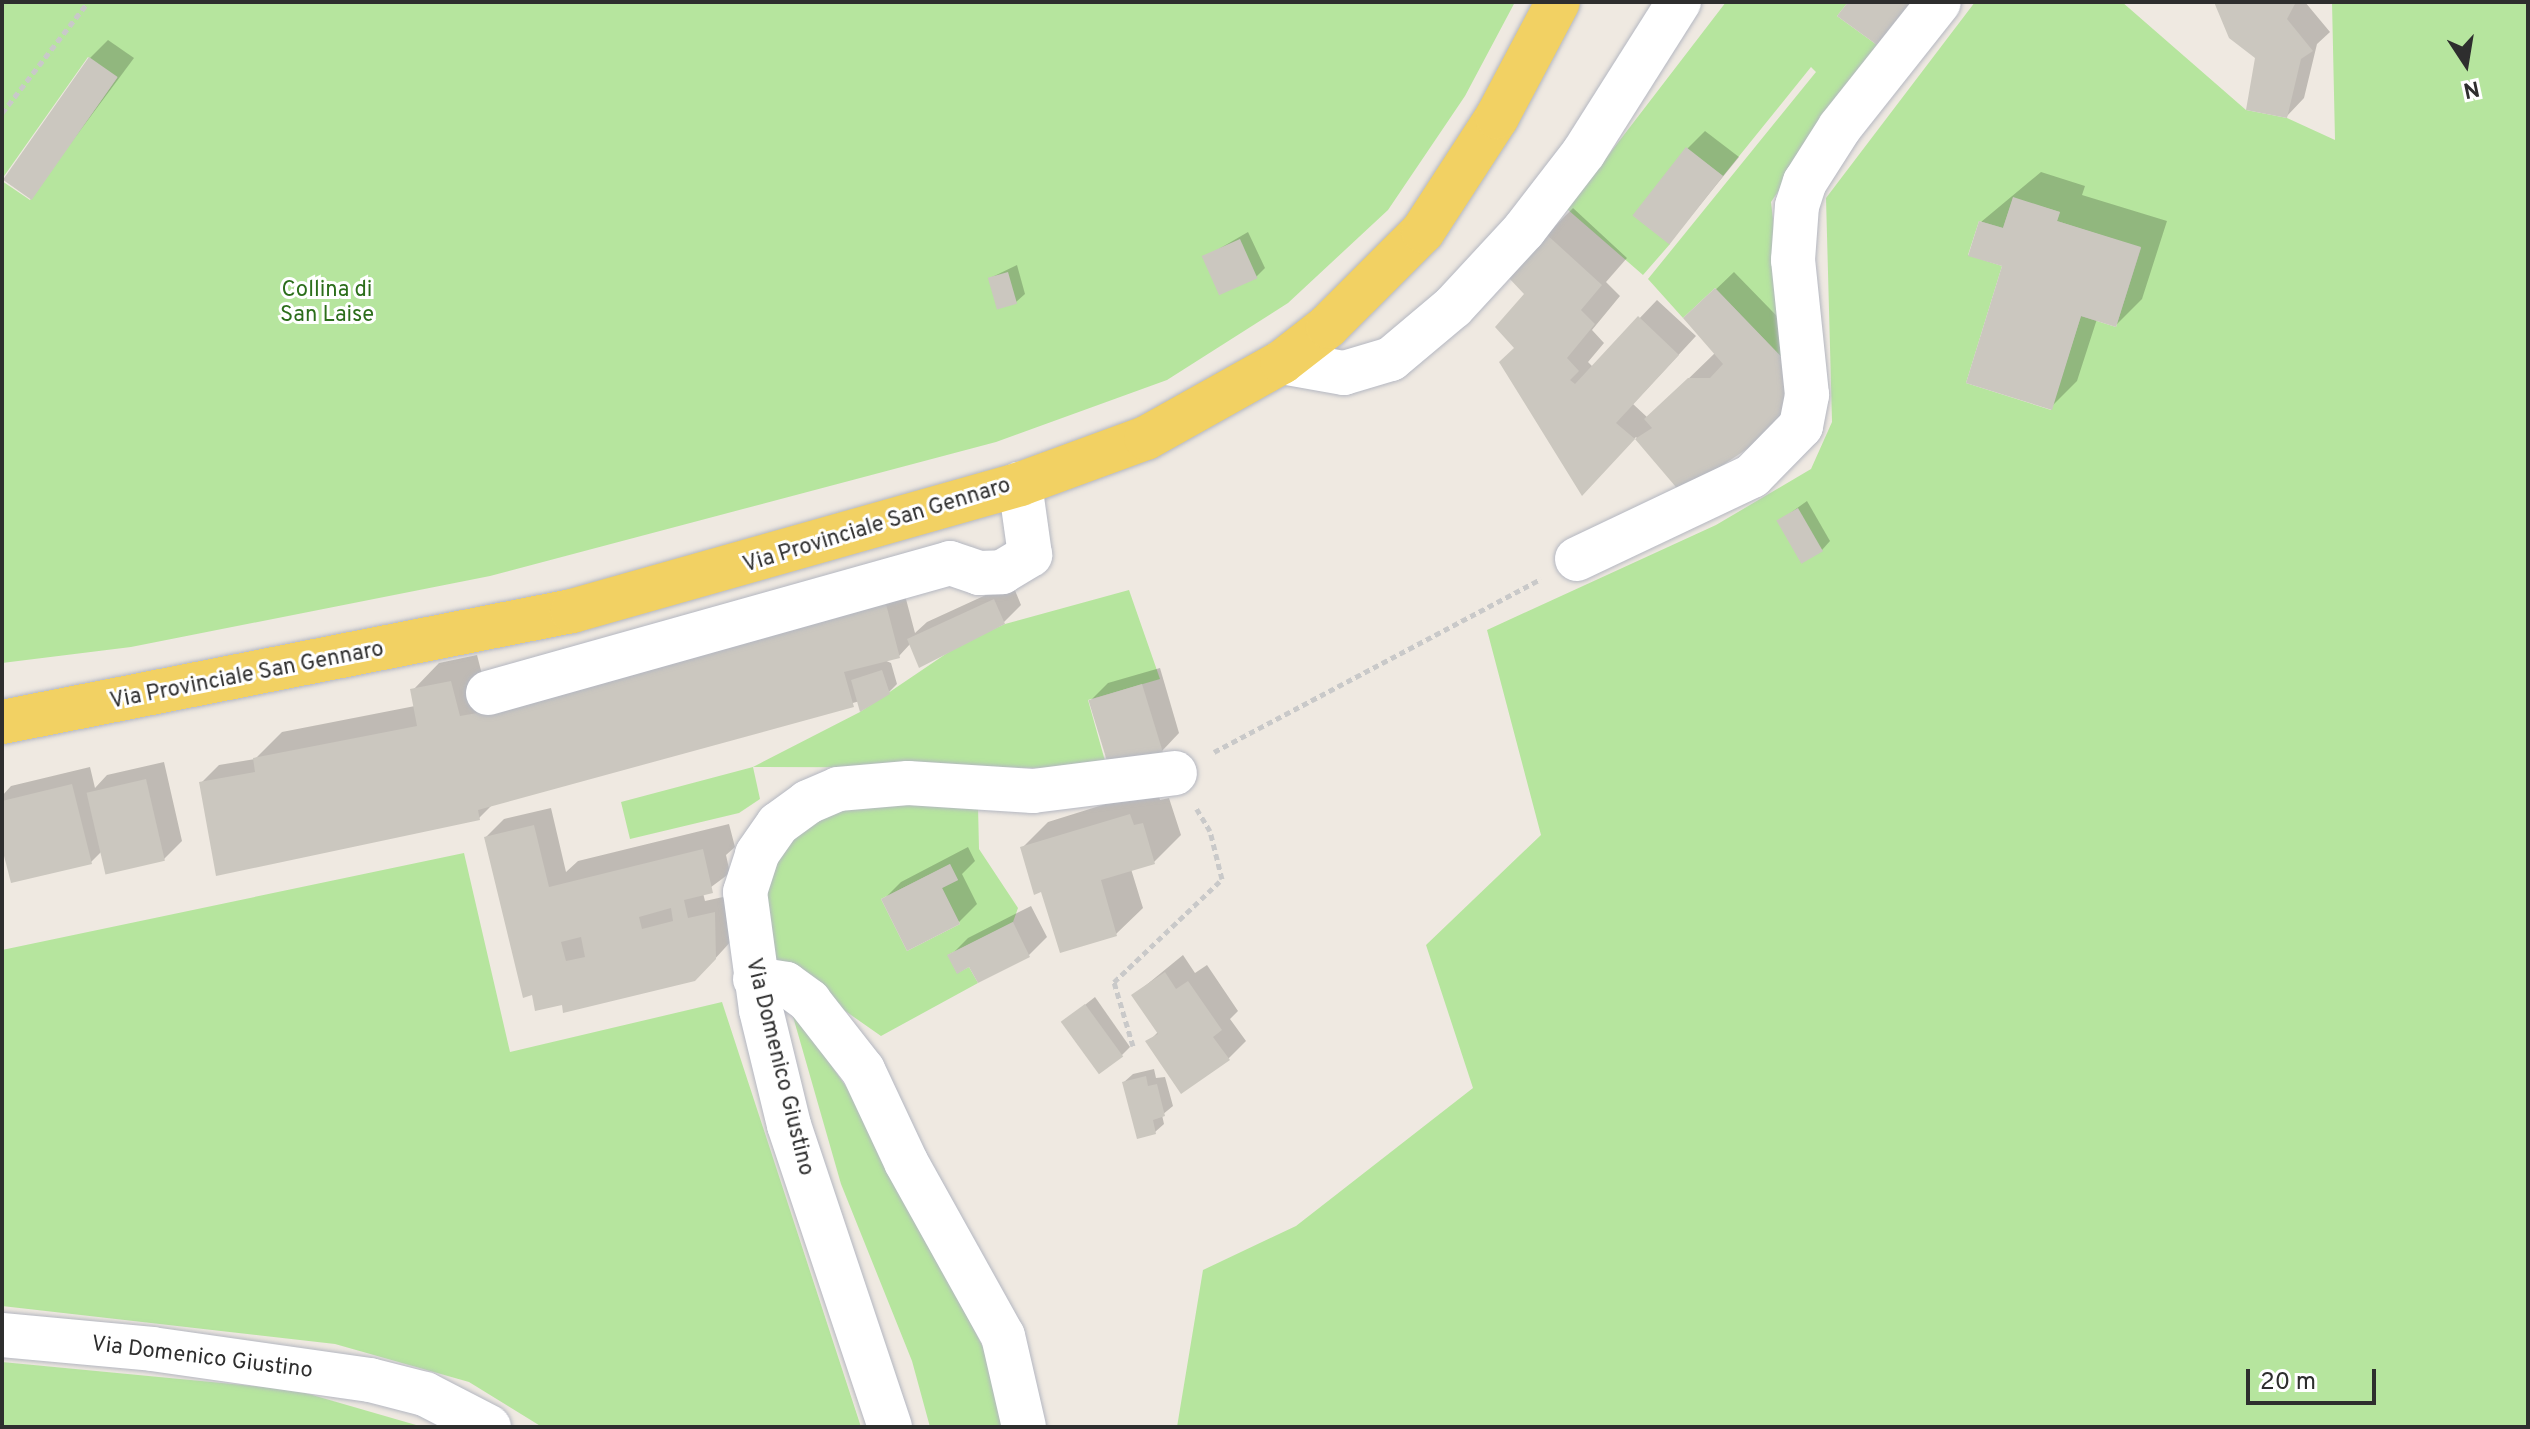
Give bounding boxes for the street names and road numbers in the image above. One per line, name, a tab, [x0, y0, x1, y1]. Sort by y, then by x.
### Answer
street label: Via Provinciale San Gennaro	[740, 473, 1014, 579]
street label: Via Provinciale San Gennaro	[108, 636, 386, 716]
street label: Via Domenico Giustino	[739, 956, 819, 1178]
street label: Via Domenico Giustino	[90, 1331, 314, 1385]

